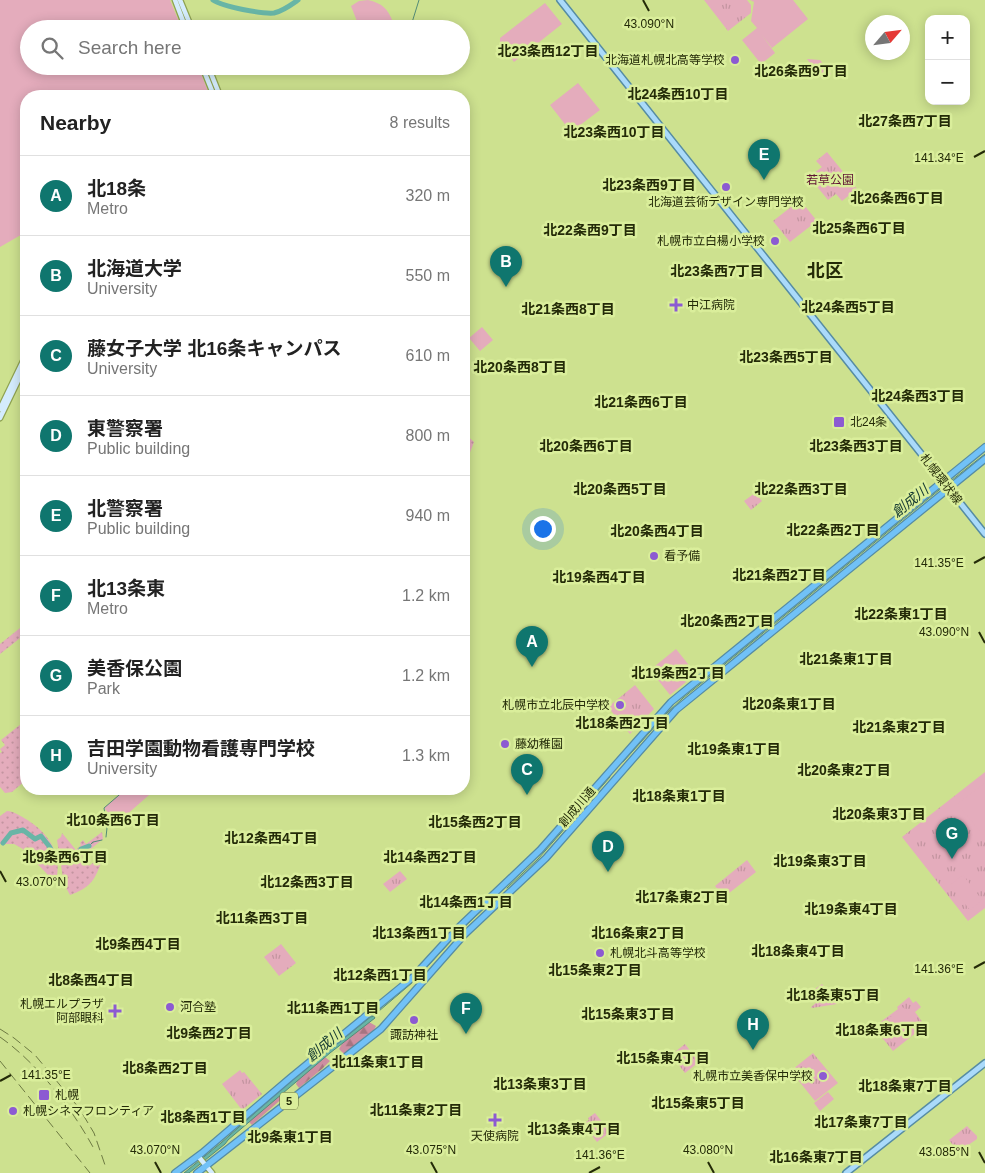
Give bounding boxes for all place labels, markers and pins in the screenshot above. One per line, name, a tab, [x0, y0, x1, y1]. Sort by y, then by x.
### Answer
place label: 北海道札幌北高等学校	[605, 53, 725, 67]
marker: 北海道札幌北高等学校	[729, 54, 741, 66]
pin: E	[748, 139, 780, 180]
marker: 北海道芸術デザイン専門学校	[720, 181, 732, 193]
place label: 北海道芸術デザイン専門学校	[648, 195, 804, 209]
place label: 札幌市立白楊小学校	[657, 234, 765, 248]
marker: 札幌市立白楊小学校	[769, 235, 781, 247]
pin: B	[490, 246, 522, 287]
marker: 中江病院	[669, 298, 683, 312]
place label: 中江病院	[687, 298, 735, 312]
marker: 北24条	[832, 415, 846, 429]
place label: 北24条	[850, 415, 887, 429]
place label: 看予備	[664, 549, 700, 563]
marker: 看予備	[648, 550, 660, 562]
pin: A	[516, 626, 548, 667]
place label: 札幌市立北辰中学校	[502, 698, 610, 712]
marker: 札幌市立北辰中学校	[614, 699, 626, 711]
place label: 藤幼稚園	[515, 737, 563, 751]
marker: 藤幼稚園	[499, 738, 511, 750]
pin: C	[511, 754, 543, 795]
pin: G	[936, 818, 968, 859]
pin: D	[592, 831, 624, 872]
place label: 札幌北斗高等学校	[610, 946, 706, 960]
marker: 札幌北斗高等学校	[594, 947, 606, 959]
pin: F	[450, 993, 482, 1034]
place label: 札幌エルプラザ 阿部眼科	[20, 997, 104, 1025]
place label: 河合塾	[180, 1000, 216, 1014]
marker: 河合塾	[164, 1001, 176, 1013]
marker: 札幌エルプラザ 阿部眼科	[108, 1004, 122, 1018]
pin: H	[737, 1009, 769, 1050]
marker: 諏訪神社	[408, 1014, 420, 1026]
place label: 諏訪神社	[390, 1028, 438, 1042]
place label: 札幌市立美香保中学校	[693, 1069, 813, 1083]
marker: 札幌市立美香保中学校	[817, 1070, 829, 1082]
marker: 札幌	[37, 1088, 51, 1102]
place label: 札幌	[55, 1088, 79, 1102]
place label: 札幌シネマフロンティア	[23, 1104, 154, 1118]
marker: 札幌シネマフロンティア	[7, 1105, 19, 1117]
marker: 天使病院	[488, 1113, 502, 1127]
place label: 天使病院	[471, 1129, 519, 1143]

